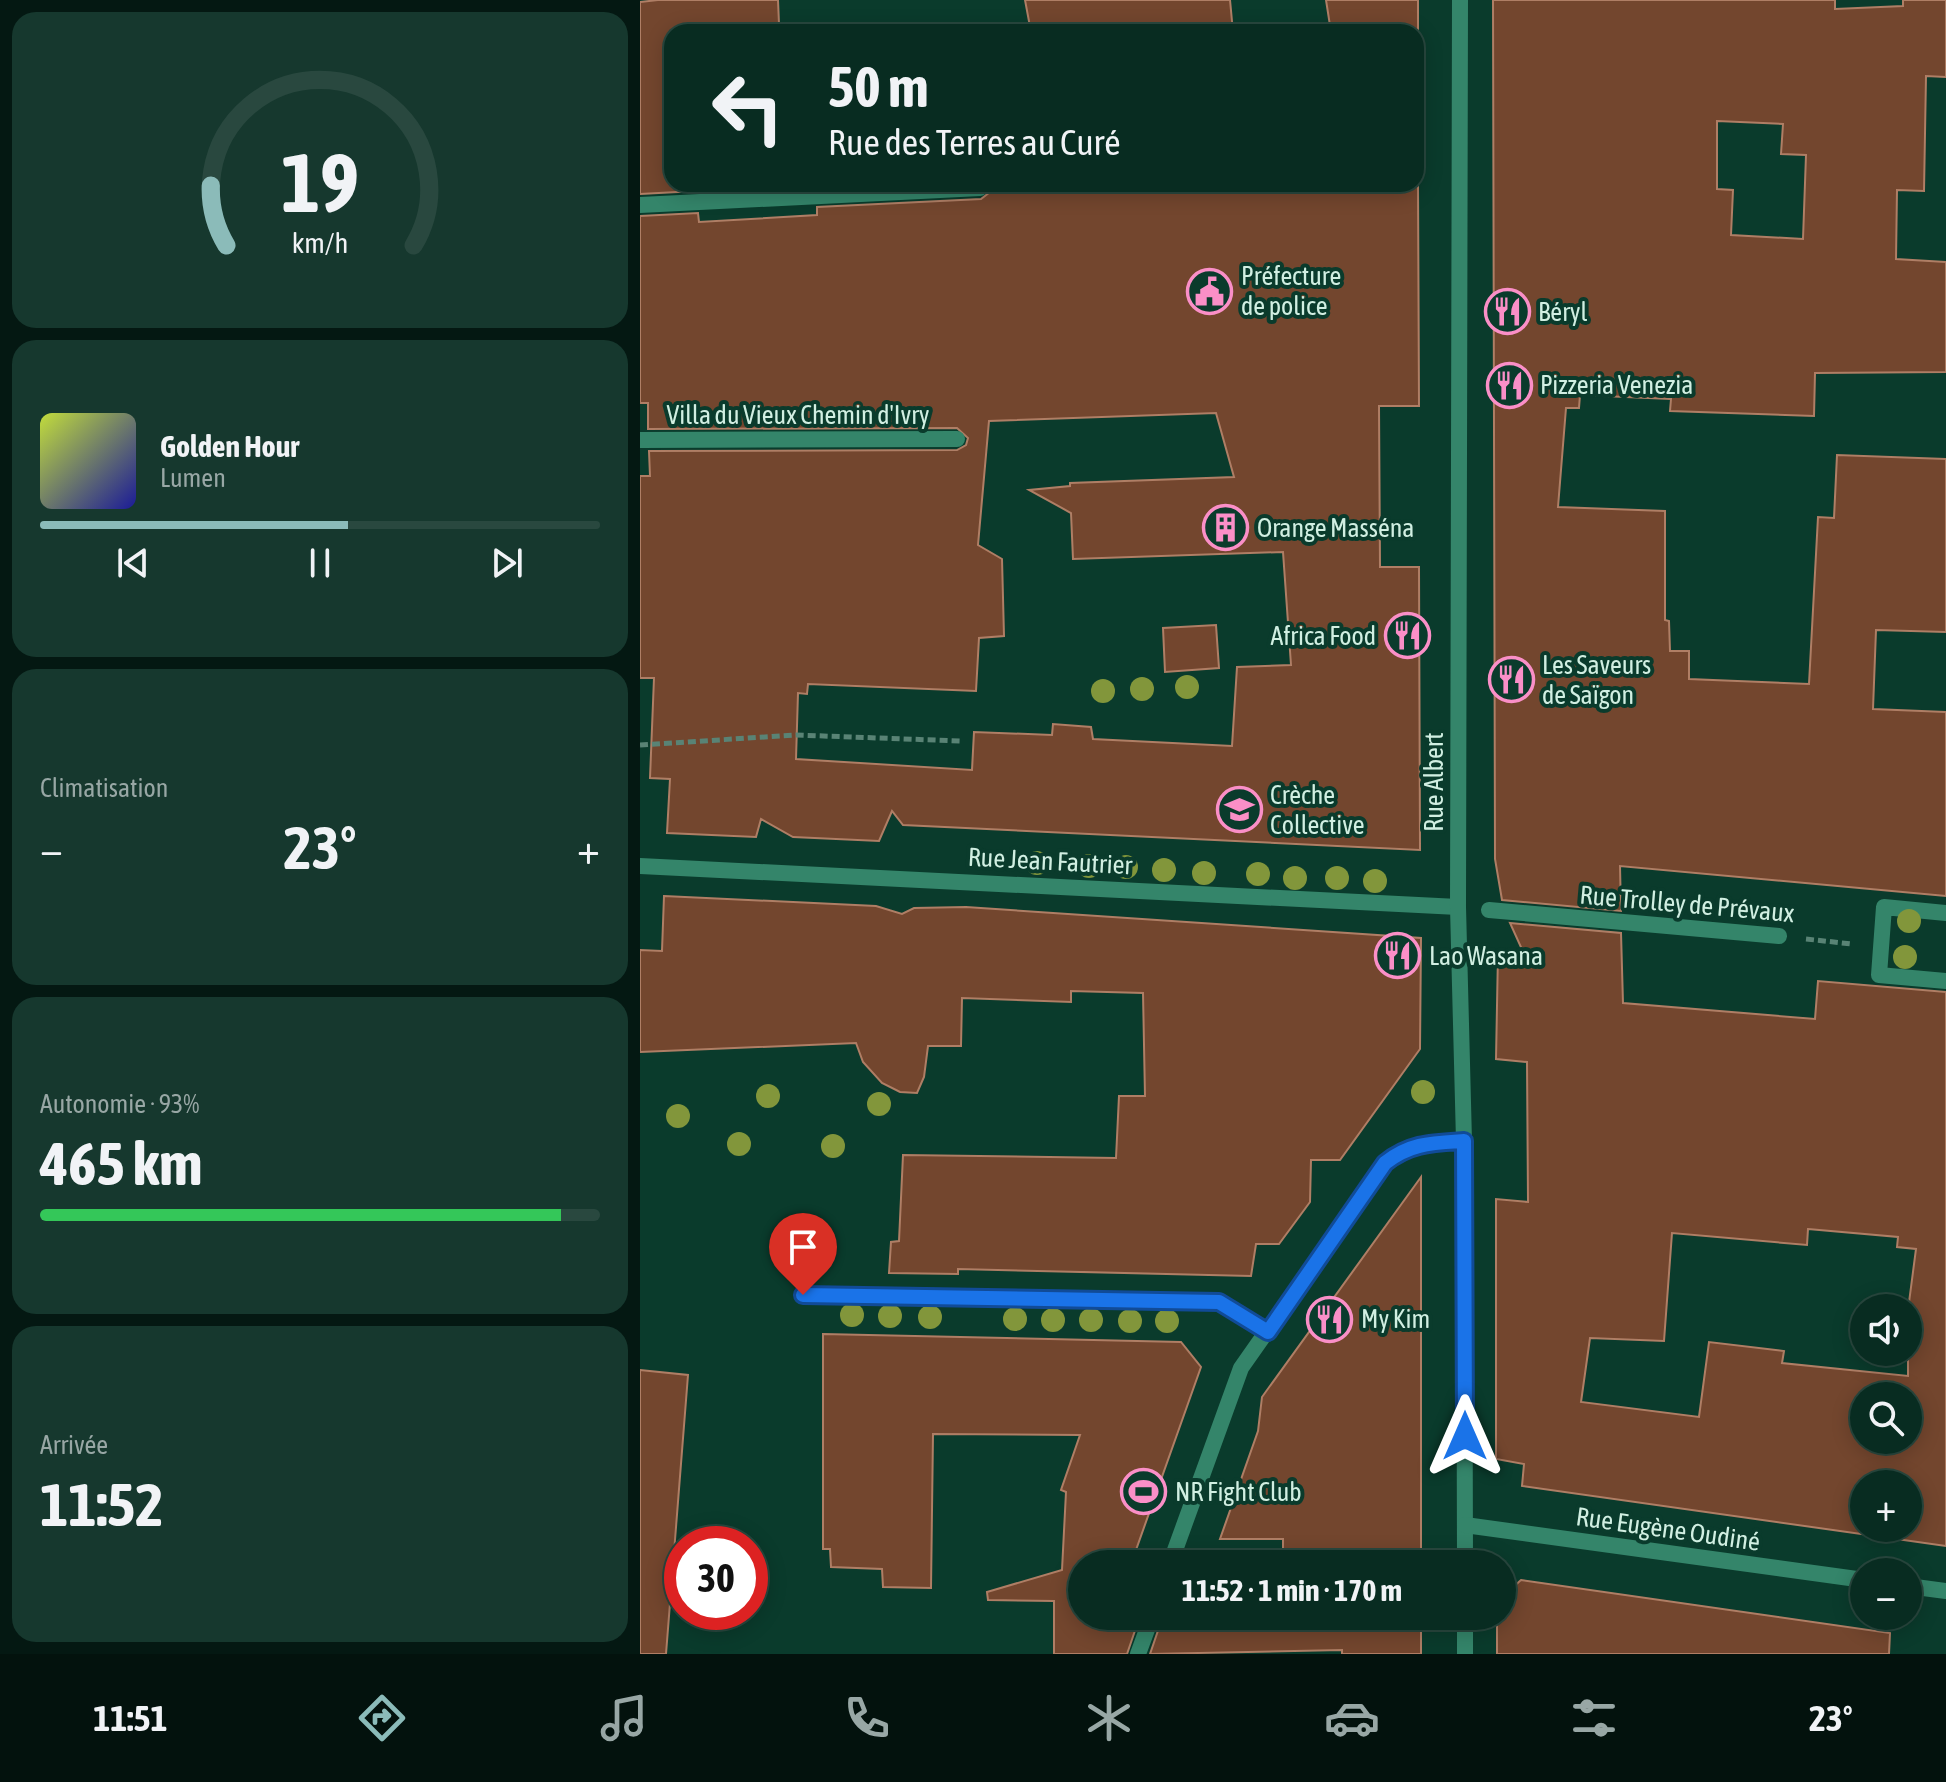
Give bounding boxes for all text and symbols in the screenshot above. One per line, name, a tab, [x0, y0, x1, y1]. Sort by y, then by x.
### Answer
text: 50 m	[828, 55, 929, 119]
icon: left	[696, 56, 800, 160]
text: Rue des Terres au Curé	[828, 121, 1121, 163]
text: 19	[281, 134, 359, 230]
text: km/h	[292, 226, 348, 259]
place label: Préfecture de police	[1241, 261, 1341, 321]
public building icon: Préfecture de police	[1186, 267, 1234, 315]
restaurant icon: Béryl	[1483, 288, 1531, 336]
place label: Béryl	[1538, 297, 1588, 327]
restaurant icon: Pizzeria Venezia	[1485, 361, 1533, 409]
place label: Pizzeria Venezia	[1540, 370, 1693, 400]
street label: Villa du Vieux Chemin d'Ivry	[666, 400, 930, 430]
text: Golden Hour	[160, 429, 299, 463]
text: Lumen	[160, 463, 226, 493]
building icon: Orange Masséna	[1202, 504, 1250, 552]
place label: Orange Masséna	[1257, 513, 1414, 543]
icon: previous	[111, 541, 155, 585]
icon: pause	[298, 541, 342, 585]
icon: next	[485, 541, 529, 585]
restaurant icon: Africa Food	[1383, 612, 1431, 660]
place label: Africa Food	[1270, 621, 1376, 651]
place label: Les Saveurs de Saïgon	[1542, 650, 1651, 710]
restaurant icon: Les Saveurs de Saïgon	[1487, 656, 1535, 704]
street label: Rue Albert	[1419, 732, 1449, 832]
text: Climatisation	[40, 773, 168, 803]
place label: Crèche Collective	[1270, 780, 1364, 840]
school or university icon: Crèche Collective	[1215, 786, 1263, 834]
text: 23°	[284, 813, 356, 882]
text: −	[40, 823, 63, 873]
text: +	[577, 823, 600, 873]
street label: Rue Jean Fautrier	[967, 842, 1133, 880]
street label: Rue Trolley de Prévaux	[1578, 880, 1796, 928]
restaurant icon: Lao Wasana	[1374, 932, 1422, 980]
place label: Lao Wasana	[1429, 941, 1543, 971]
text: Autonomie · 93%	[40, 1089, 199, 1119]
text: 465 km	[40, 1129, 202, 1198]
pin	[769, 1213, 837, 1295]
icon: arrive	[781, 1225, 825, 1269]
map controls	[1850, 1294, 1922, 1630]
button: sound	[1850, 1294, 1922, 1366]
restaurant icon: My Kim	[1306, 1295, 1354, 1343]
place label: My Kim	[1361, 1304, 1430, 1334]
button: search	[1850, 1382, 1922, 1454]
position arrow	[1423, 1394, 1507, 1478]
text: Arrivée	[40, 1430, 108, 1460]
sports icon: NR Fight Club	[1120, 1468, 1168, 1516]
text: 11:52	[40, 1470, 163, 1539]
button: +	[1850, 1470, 1922, 1542]
place label: NR Fight Club	[1175, 1477, 1302, 1507]
street label: Rue Eugène Oudiné	[1574, 1501, 1762, 1557]
speed limit sign: 30	[664, 1526, 768, 1630]
button: −	[1850, 1558, 1922, 1630]
text: 11:52 · 1 min · 170 m	[1182, 1573, 1402, 1607]
icon: directions	[354, 1690, 410, 1746]
icon: music	[596, 1690, 652, 1746]
icon: phone	[839, 1690, 895, 1746]
icon: climate	[1081, 1690, 1137, 1746]
icon: car	[1324, 1690, 1380, 1746]
icon: filters	[1566, 1690, 1622, 1746]
text: 11:51	[93, 1697, 167, 1739]
text: 23°	[1809, 1697, 1853, 1739]

